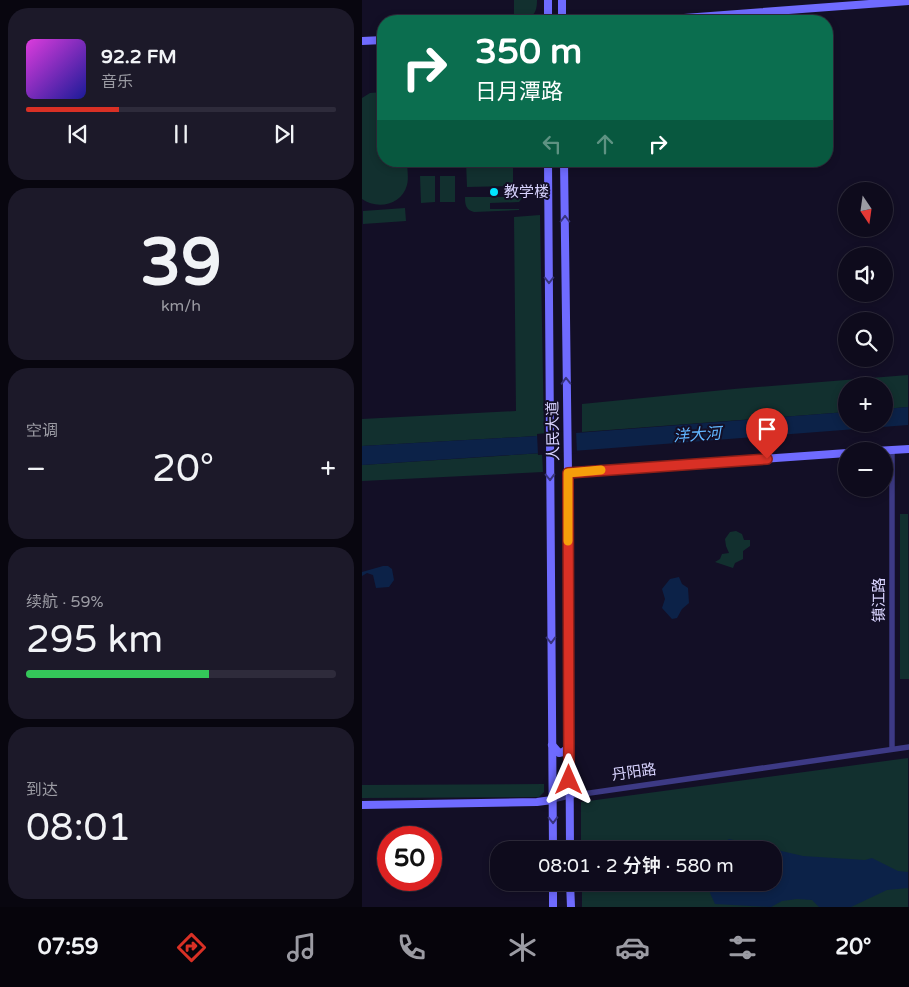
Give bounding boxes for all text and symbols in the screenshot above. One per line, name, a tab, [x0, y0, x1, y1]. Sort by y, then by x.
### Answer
text: 350 m	[475, 31, 582, 73]
icon: right	[392, 35, 457, 100]
text: 92.2 FM	[101, 46, 177, 68]
text: 音乐	[101, 72, 133, 92]
text: 日月潭路	[475, 79, 563, 105]
icon: previous	[64, 120, 92, 148]
icon: pause	[167, 120, 195, 148]
icon: next	[270, 120, 298, 148]
icon: left	[538, 130, 566, 158]
icon: ahead	[591, 130, 619, 158]
icon: right	[644, 130, 672, 158]
north arrow	[838, 182, 893, 238]
map controls	[838, 182, 893, 497]
place label: 教学楼	[504, 183, 549, 201]
marker: 教学楼	[488, 186, 500, 198]
one-way arrow	[559, 215, 570, 223]
text: 39	[140, 224, 222, 303]
button: sound	[838, 247, 893, 302]
one-way arrow	[544, 276, 554, 284]
text: km/h	[161, 296, 201, 316]
button: search	[838, 312, 893, 367]
one-way arrow	[561, 377, 571, 385]
button: +	[838, 377, 893, 432]
street label: 人民大道	[543, 401, 563, 461]
pin	[746, 408, 788, 459]
icon: arrive	[753, 415, 781, 443]
text: 空调	[26, 421, 58, 441]
water label: 洋大河	[672, 423, 725, 447]
button: −	[838, 442, 893, 497]
text: 20°	[152, 446, 214, 492]
text: −	[26, 452, 46, 486]
text: +	[320, 452, 336, 486]
one-way arrow	[545, 474, 555, 482]
street label: 镇江路	[870, 577, 888, 623]
text: 续航 · 59%	[26, 592, 104, 612]
text: 295 km	[26, 617, 163, 663]
one-way arrow	[546, 636, 556, 644]
position arrow	[542, 753, 594, 805]
street label: 丹阳路	[610, 760, 658, 784]
text: 到达	[26, 780, 58, 800]
text: 08:01	[26, 805, 131, 851]
one-way arrow	[547, 816, 558, 824]
speed limit sign: 50	[377, 826, 442, 891]
text: 08:01 · 2 分钟 · 580 m	[538, 855, 734, 877]
icon: directions	[174, 930, 209, 965]
icon: music	[284, 930, 319, 965]
icon: phone	[394, 930, 429, 965]
icon: climate	[505, 930, 540, 965]
icon: car	[615, 930, 650, 965]
icon: filters	[725, 930, 760, 965]
text: 07:59	[38, 934, 99, 960]
text: 20°	[835, 934, 871, 960]

